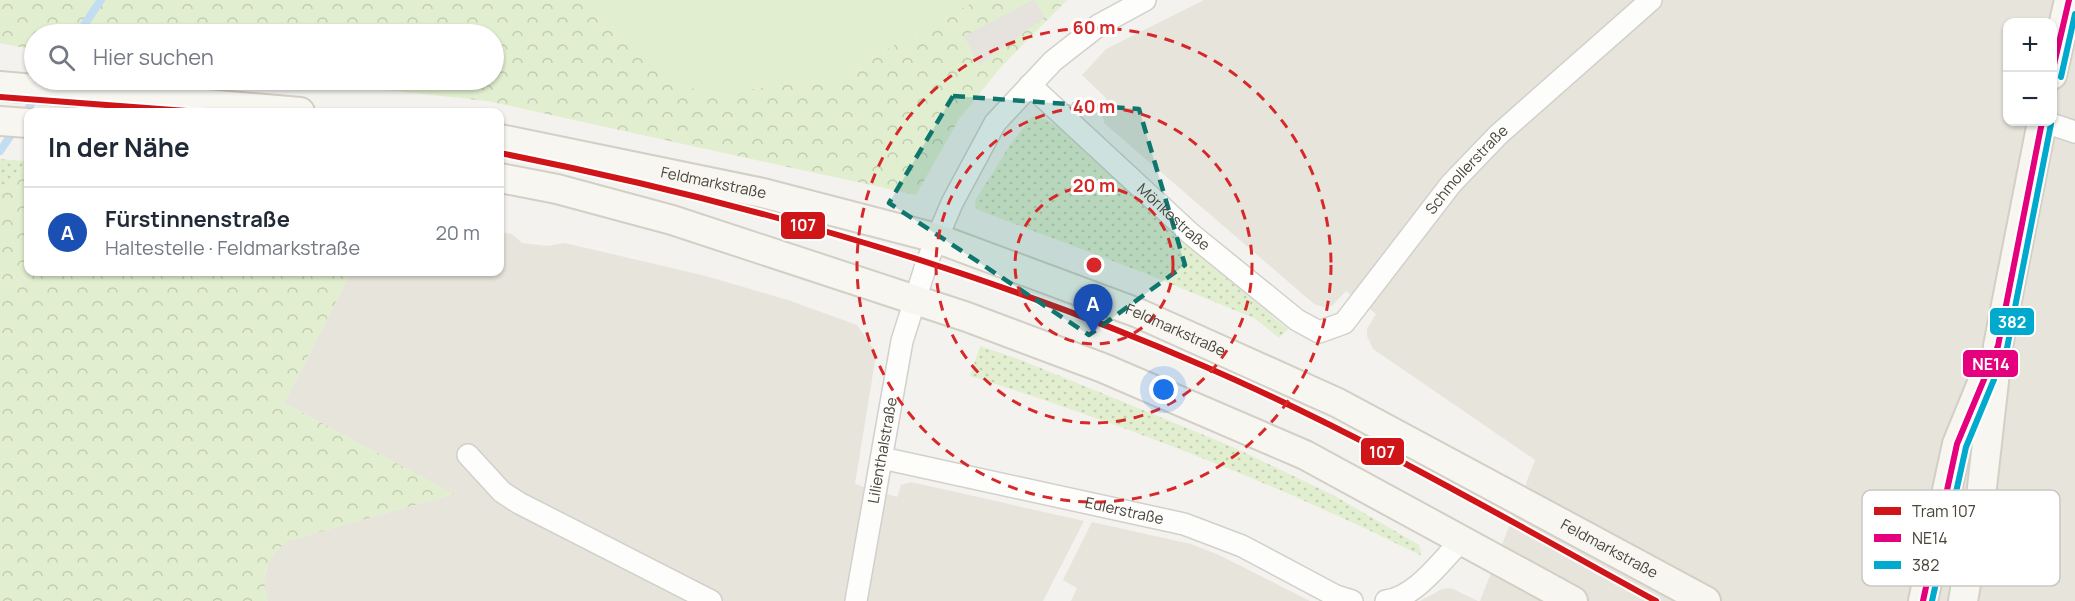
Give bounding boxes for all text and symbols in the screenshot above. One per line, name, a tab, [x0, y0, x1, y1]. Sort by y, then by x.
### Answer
text: 60 m	[1073, 15, 1115, 39]
map controls	[2003, 18, 2057, 126]
button: +	[2003, 18, 2057, 72]
search box	[24, 24, 504, 90]
icon: search	[45, 41, 78, 74]
text: Hier suchen	[93, 42, 214, 72]
button: −	[2003, 72, 2057, 126]
text: 40 m	[1073, 94, 1115, 118]
street label: Schmollerstraße	[1420, 120, 1512, 219]
text: In der Nähe	[48, 129, 190, 165]
street label: Feldmarkstraße	[659, 161, 769, 203]
text: 20 m	[1073, 173, 1115, 197]
street label: Mörikestraße	[1133, 178, 1215, 255]
text: Fürstinnenstraße	[105, 204, 290, 234]
line badge: 107	[780, 211, 826, 240]
text: 107	[790, 214, 816, 236]
text: A	[61, 219, 74, 246]
text: 20 m	[435, 219, 480, 246]
text: Haltestelle · Feldmarkstraße	[105, 234, 360, 261]
centre of rings	[1084, 255, 1104, 275]
pin: A	[1074, 284, 1112, 334]
street label: Feldmarkstraße	[1123, 298, 1229, 361]
line badge: 382	[1989, 307, 2035, 336]
text: 382	[1998, 311, 2026, 333]
line badge: NE14	[1962, 349, 2019, 378]
text: NE14	[1972, 353, 2010, 375]
your location	[1149, 375, 1178, 404]
street label: Lilienthalstraße	[862, 395, 902, 505]
line badge: 107	[1360, 437, 1405, 466]
text: 107	[1369, 441, 1395, 463]
legend	[1862, 490, 2060, 586]
street label: Eulerstraße	[1083, 492, 1166, 529]
text: Tram 107	[1912, 500, 1976, 522]
street label: Feldmarkstraße	[1557, 514, 1662, 583]
text: NE14	[1912, 527, 1948, 549]
text: 382	[1912, 554, 1939, 576]

